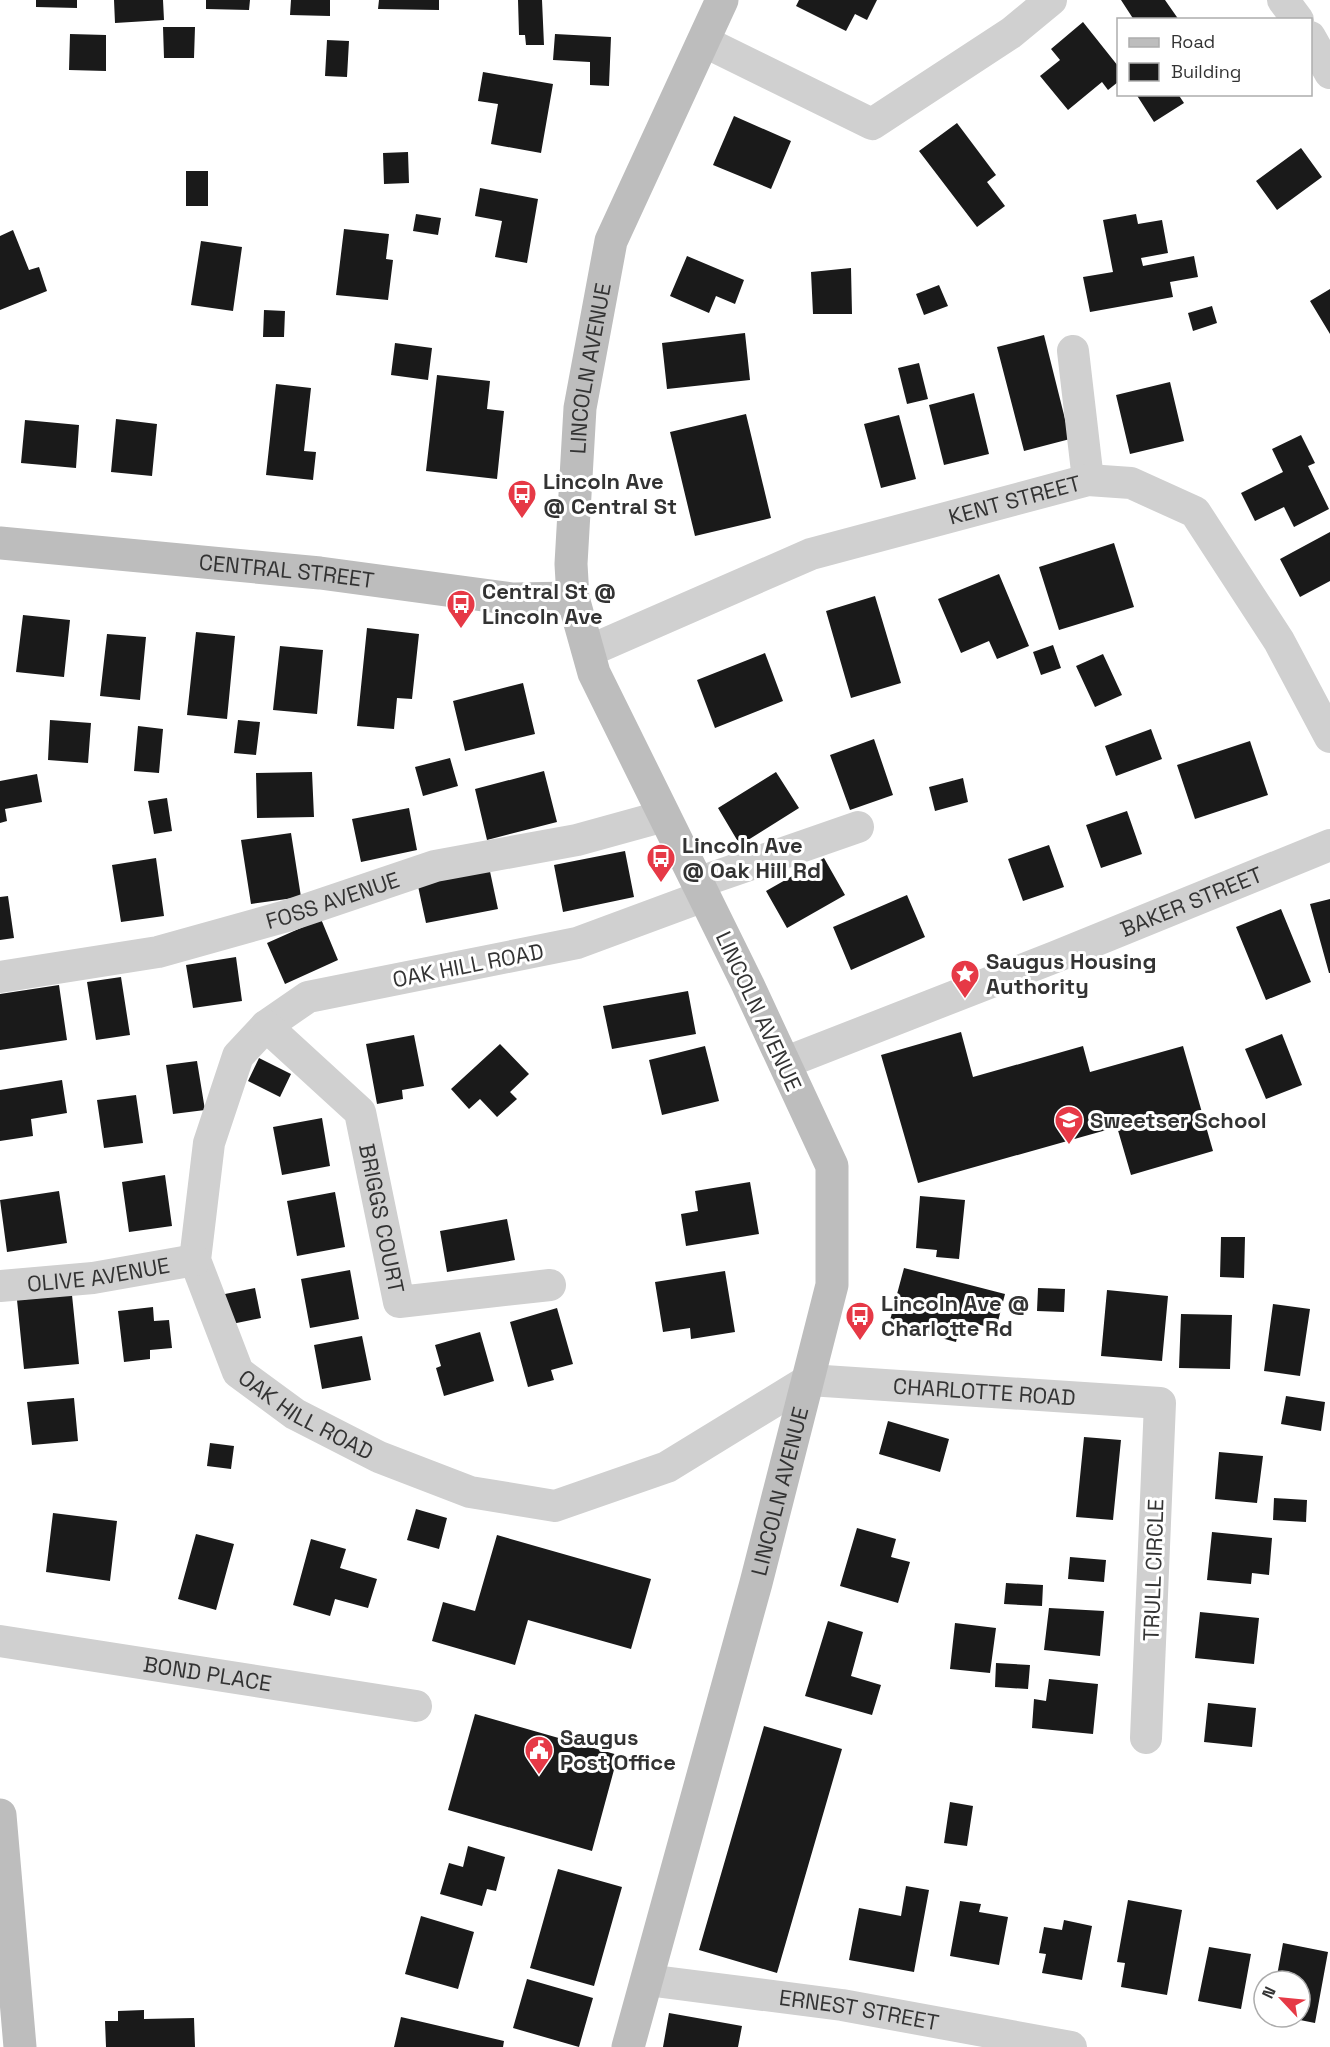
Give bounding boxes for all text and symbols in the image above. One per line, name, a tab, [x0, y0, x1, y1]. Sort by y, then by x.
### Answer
legend	[1117, 18, 1312, 96]
text: Road	[1171, 30, 1215, 53]
text: Building	[1171, 60, 1241, 83]
street label: LINCOLN AVENUE	[563, 281, 617, 455]
place label: Lincoln Ave @ Central St	[543, 467, 677, 520]
street label: KENT STREET	[945, 469, 1084, 531]
bus stop icon: Lincoln Ave @ Central St	[506, 478, 538, 520]
street label: CENTRAL STREET	[198, 548, 376, 594]
place label: Central St @ Lincoln Ave	[482, 577, 616, 630]
bus stop icon: Central St @ Lincoln Ave	[445, 588, 477, 630]
place label: Lincoln Ave @ Oak Hill Rd	[682, 831, 821, 884]
bus stop icon: Lincoln Ave @ Oak Hill Rd	[645, 842, 677, 884]
street label: BAKER STREET	[1116, 860, 1266, 943]
street label: FOSS AVENUE	[262, 865, 403, 935]
street label: LINCOLN AVENUE	[710, 927, 808, 1095]
street label: OAK HILL ROAD	[390, 937, 546, 993]
place label: Saugus Housing Authority	[986, 947, 1156, 1000]
place icon: Saugus Housing Authority	[949, 958, 981, 1000]
school or university icon: Sweetser School	[1053, 1104, 1085, 1146]
place label: Sweetser School	[1090, 1106, 1267, 1134]
street label: BRIGGS COURT	[353, 1141, 411, 1296]
street label: OLIVE AVENUE	[26, 1251, 172, 1298]
place label: Lincoln Ave @ Charlotte Rd	[881, 1289, 1029, 1342]
bus stop icon: Lincoln Ave @ Charlotte Rd	[844, 1300, 876, 1342]
street label: OAK HILL ROAD	[233, 1363, 378, 1466]
street label: CHARLOTTE ROAD	[892, 1372, 1076, 1411]
street label: LINCOLN AVENUE	[744, 1404, 814, 1579]
street label: TRULL CIRCLE	[1137, 1498, 1169, 1642]
street label: BOND PLACE	[141, 1650, 274, 1697]
place label: Saugus Post Office	[560, 1723, 676, 1776]
public building icon: Saugus Post Office	[523, 1734, 555, 1776]
north arrow	[1252, 1969, 1312, 2029]
street label: ERNEST STREET	[777, 1983, 941, 2036]
text: N	[1257, 1983, 1281, 2002]

